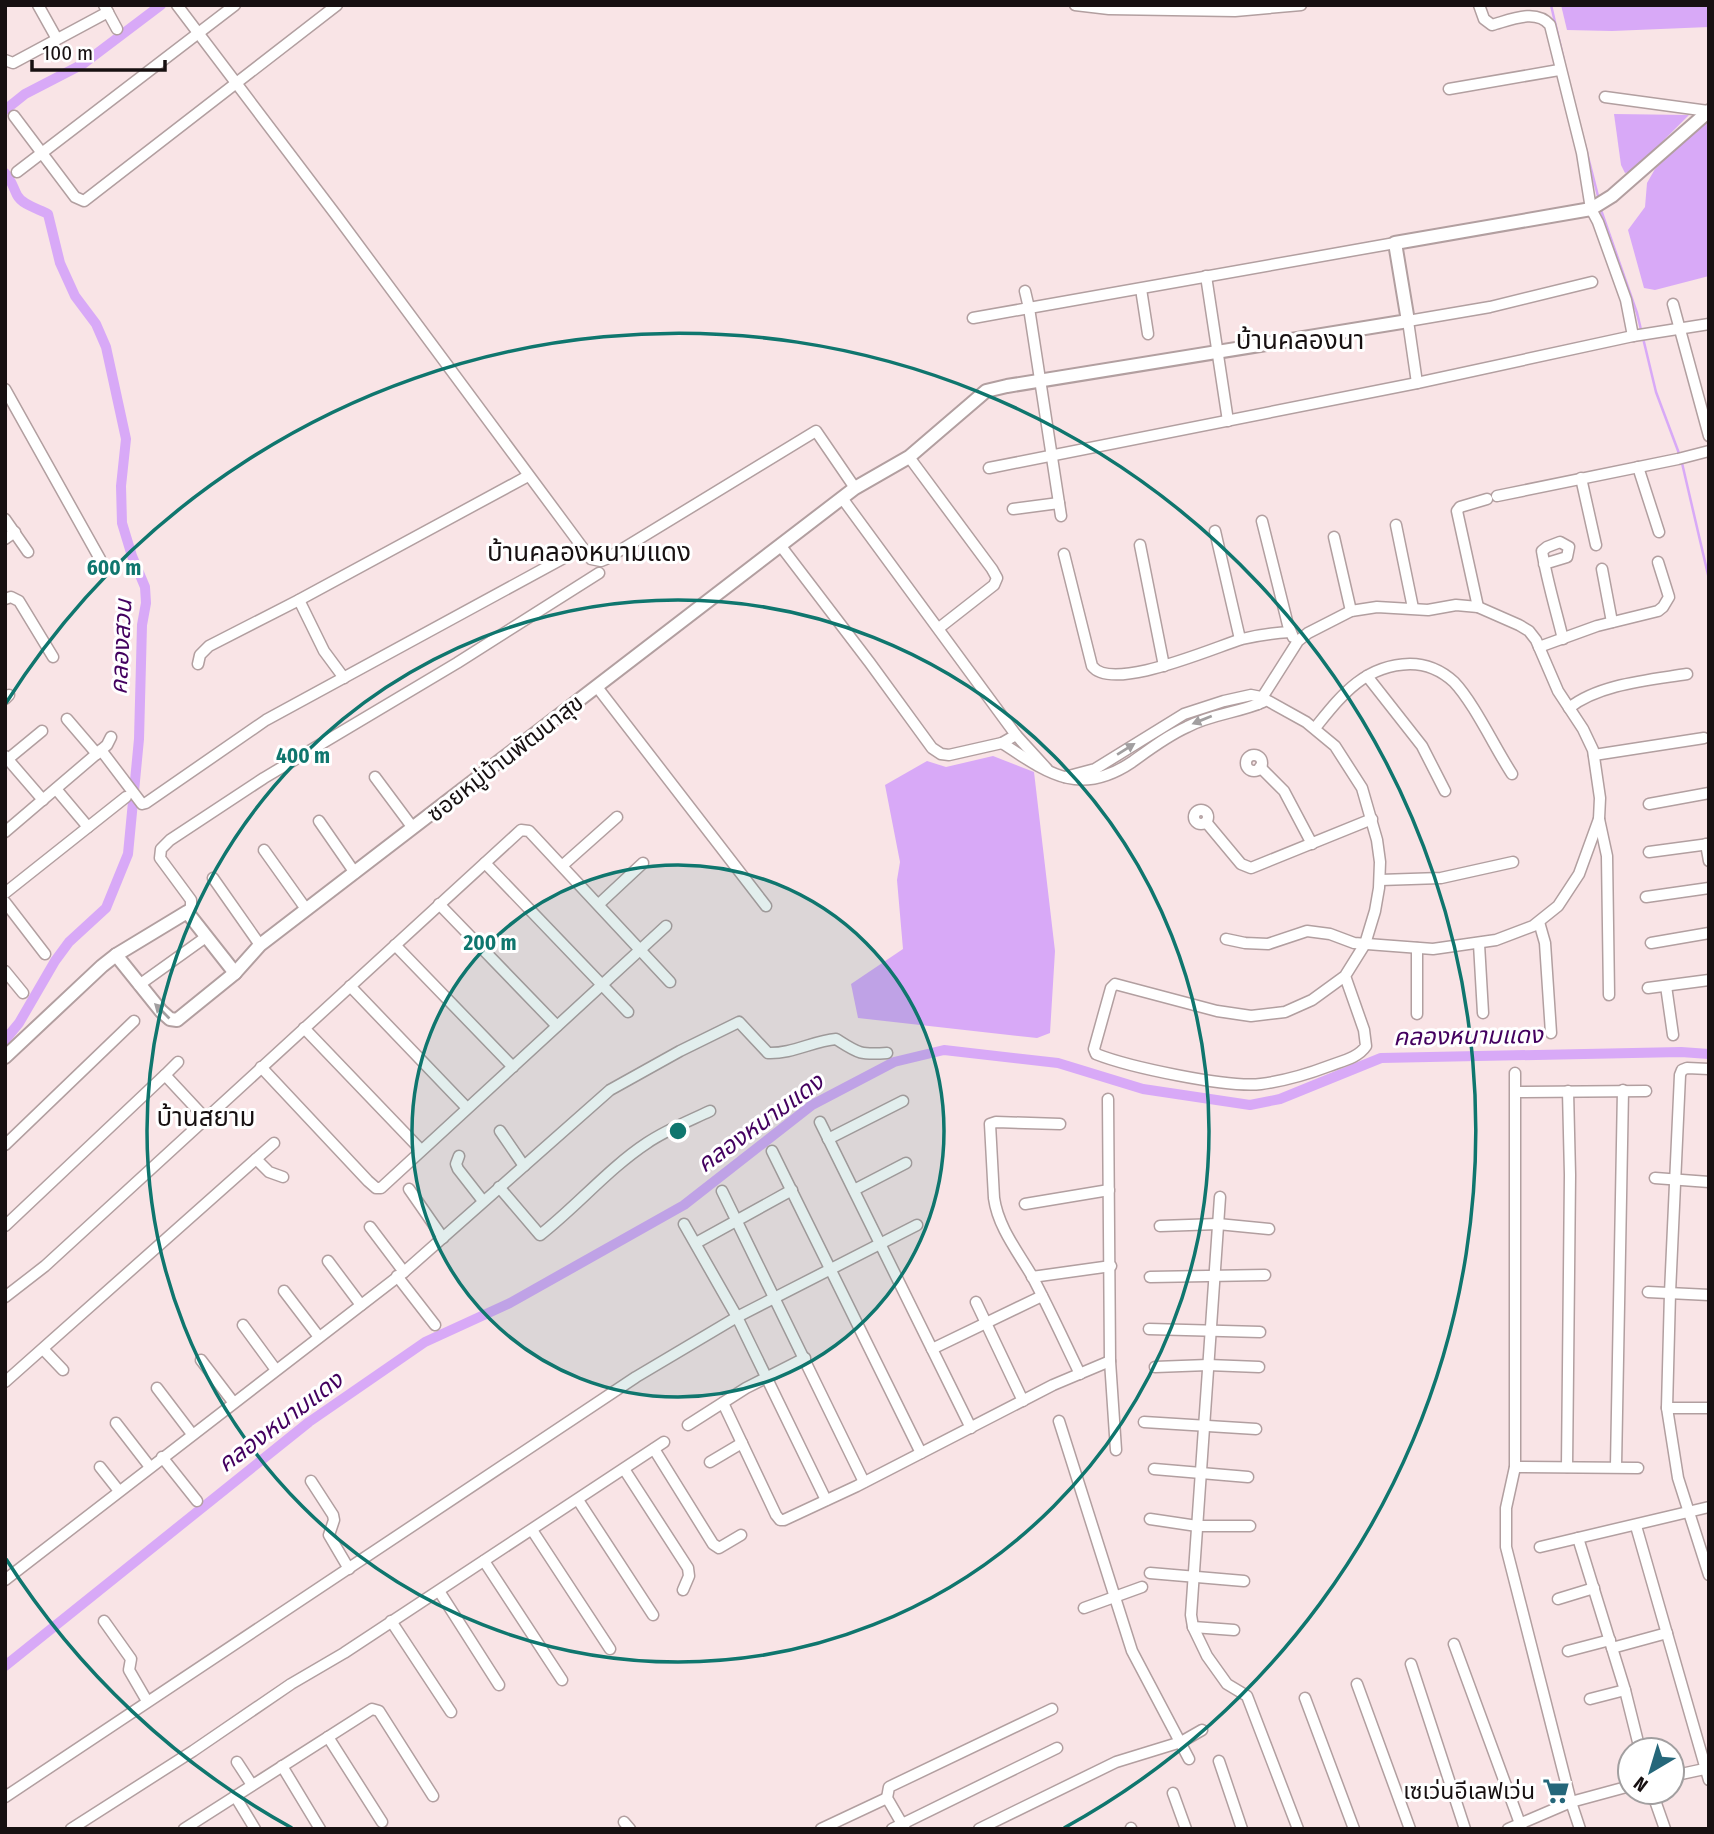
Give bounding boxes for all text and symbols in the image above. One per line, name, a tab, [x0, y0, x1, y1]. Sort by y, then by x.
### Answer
scale bar	[32, 28, 164, 72]
text: 100 m	[42, 40, 93, 66]
district label: บ้านคลองนา	[1236, 325, 1364, 356]
district label: บ้านคลองหนามแดง	[487, 537, 691, 568]
text: 600 m	[87, 555, 141, 581]
water label: คลองสวน	[105, 597, 138, 695]
street label: ซอยหมู่บ้านพัฒนาสุข	[421, 688, 589, 828]
one-way arrow	[1191, 715, 1212, 726]
text: 400 m	[276, 743, 330, 769]
one-way arrow	[1117, 743, 1136, 756]
text: 200 m	[462, 930, 517, 956]
one-way arrow	[154, 1002, 171, 1019]
water label: คลองหนามแดง	[1393, 1021, 1544, 1051]
water label: คลองหนามแดง	[691, 1067, 830, 1178]
district label: บ้านสยาม	[156, 1102, 256, 1133]
centre of rings	[666, 1119, 690, 1143]
water label: คลองหนามแดง	[212, 1365, 349, 1478]
north arrow	[1616, 1736, 1686, 1806]
text: N	[1629, 1771, 1652, 1797]
supermarket icon: เซเว่นอีเลฟเว่น	[1541, 1776, 1571, 1806]
place label: เซเว่นอีเลฟเว่น	[1403, 1777, 1535, 1805]

